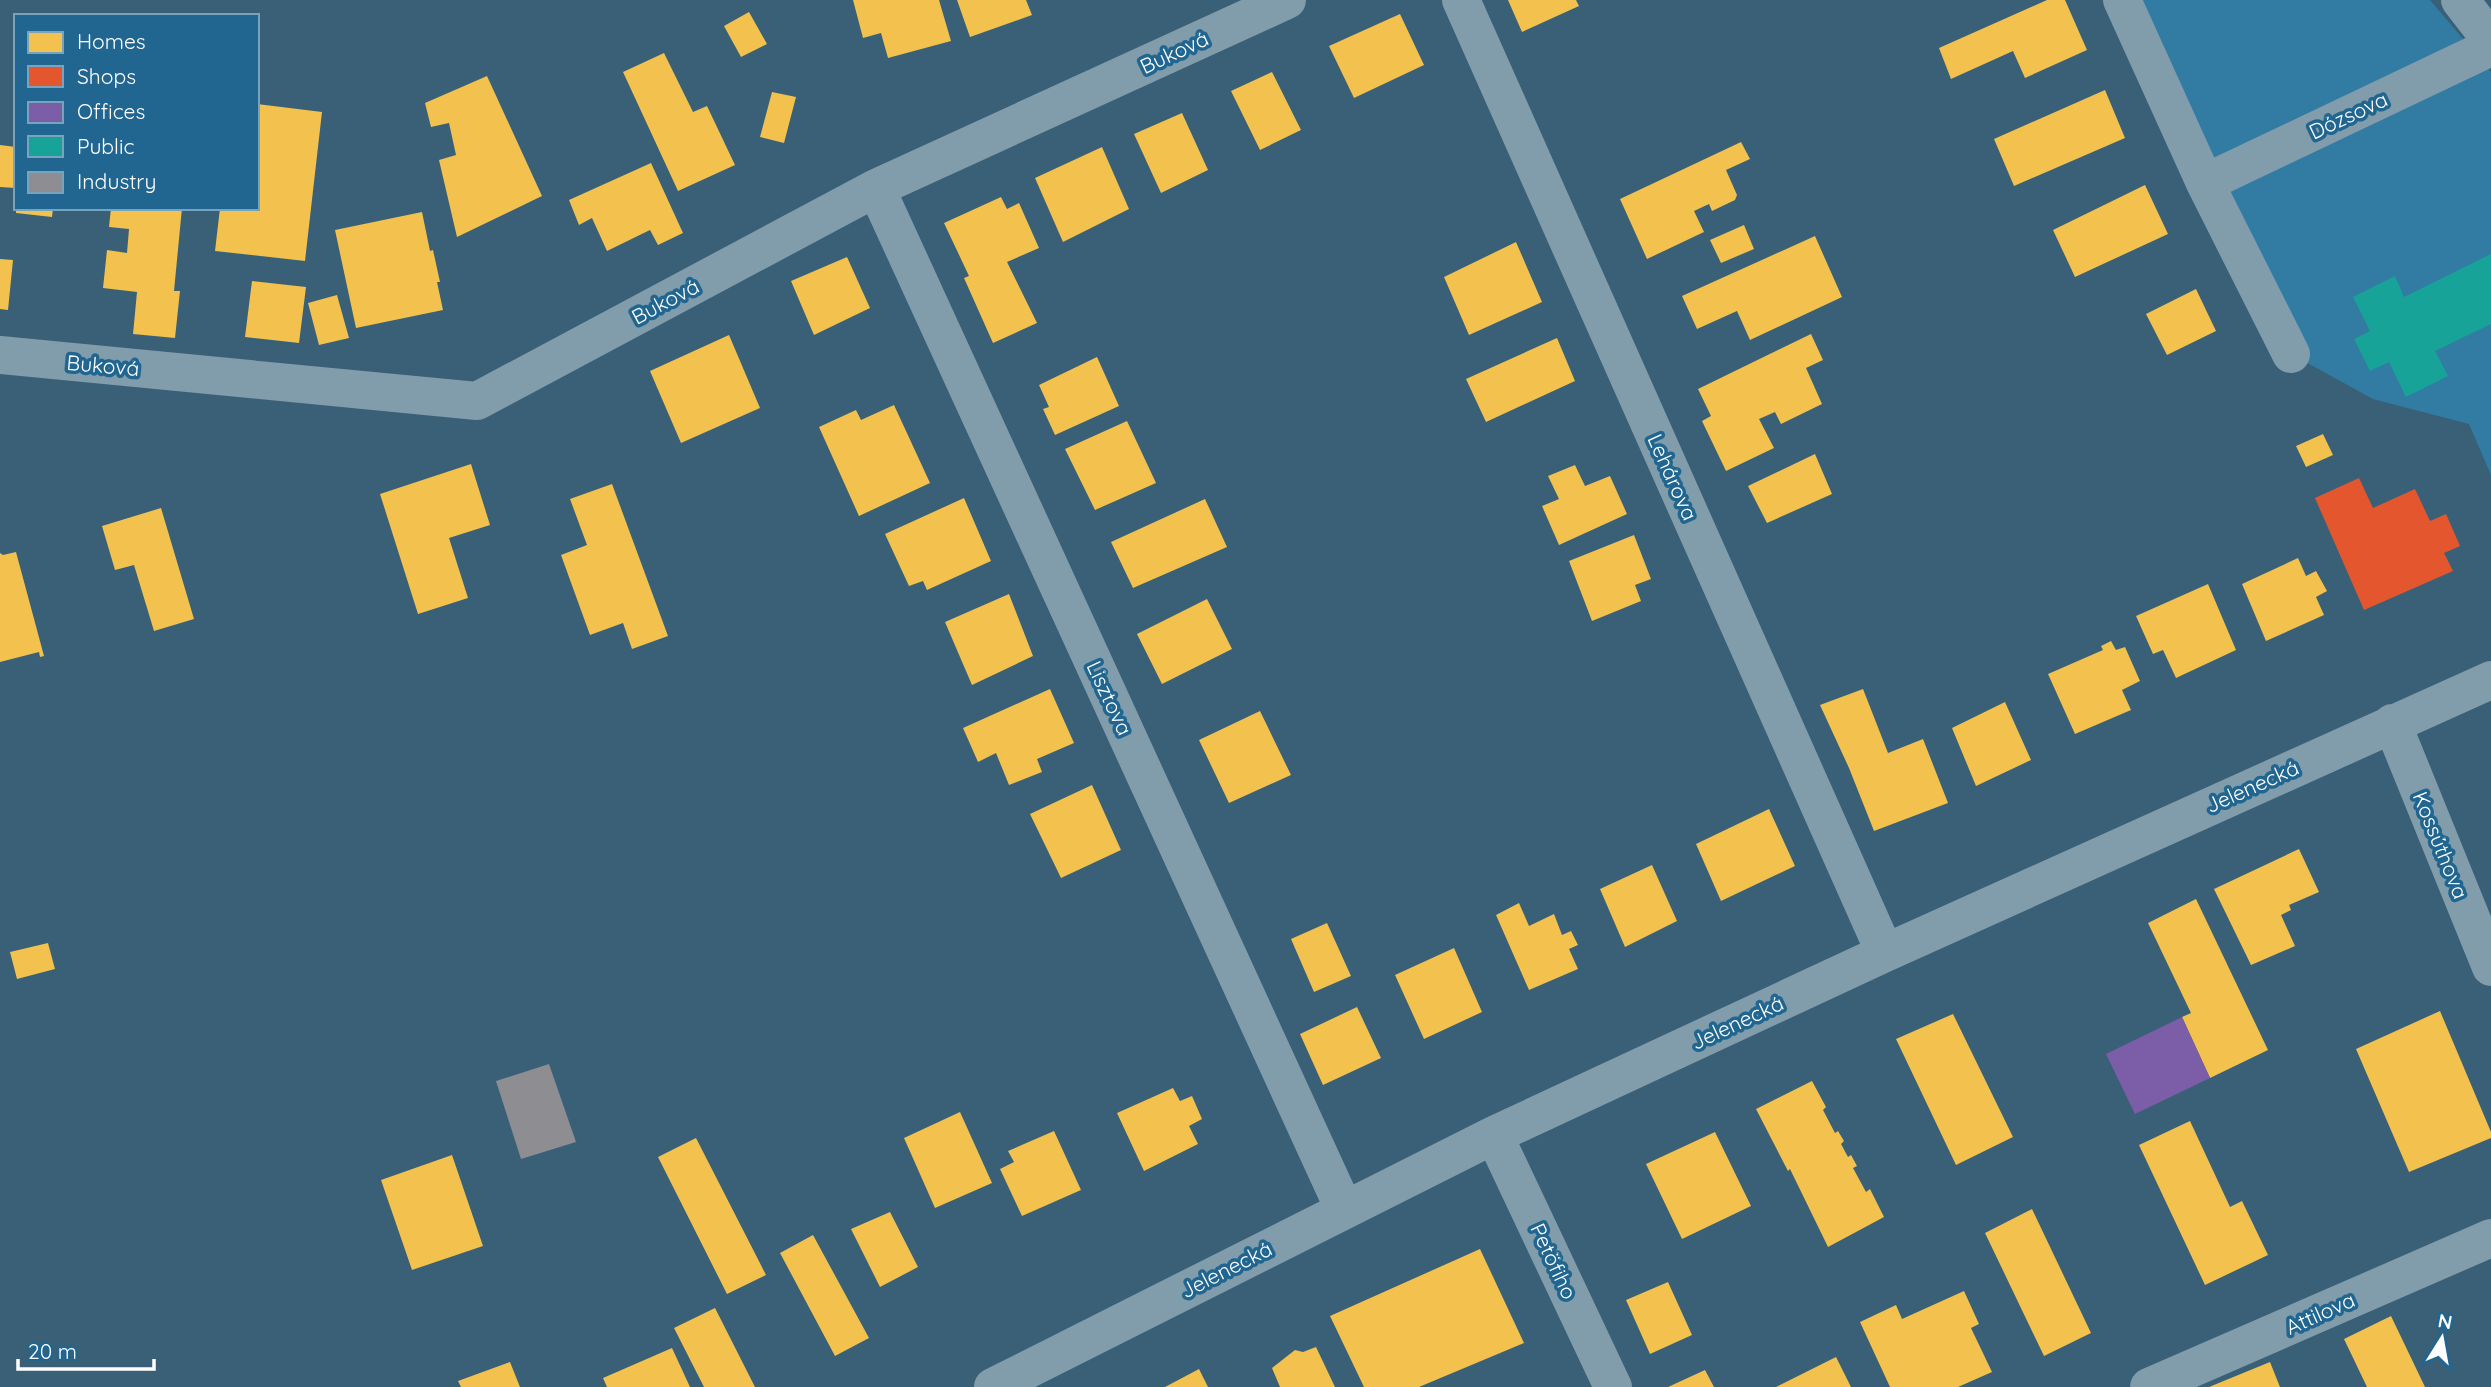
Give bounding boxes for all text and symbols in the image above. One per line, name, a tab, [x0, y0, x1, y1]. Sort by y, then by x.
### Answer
legend	[14, 14, 259, 210]
street label: Buková	[1136, 25, 1212, 79]
text: Homes	[77, 28, 146, 54]
text: Shops	[77, 63, 136, 89]
street label: Dózsova	[2305, 85, 2391, 145]
text: Offices	[77, 98, 145, 124]
text: Public	[77, 133, 134, 159]
text: Industry	[77, 168, 156, 194]
street label: Buková	[627, 272, 703, 330]
street label: Buková	[66, 349, 140, 381]
street label: Lehárova	[1642, 430, 1704, 524]
street label: Lisztova	[1082, 657, 1138, 739]
street label: Jelenecká	[2201, 754, 2303, 818]
street label: Kossúthova	[2408, 788, 2474, 902]
street label: Jelenecká	[1687, 989, 1787, 1055]
street label: Petöfiho	[1525, 1219, 1583, 1303]
street label: Jelenecká	[1176, 1235, 1276, 1303]
street label: Attilova	[2281, 1286, 2359, 1340]
north arrow	[2407, 1303, 2477, 1373]
text: N	[2436, 1308, 2454, 1334]
scale bar	[18, 1328, 154, 1372]
text: 20 m	[28, 1338, 77, 1364]

